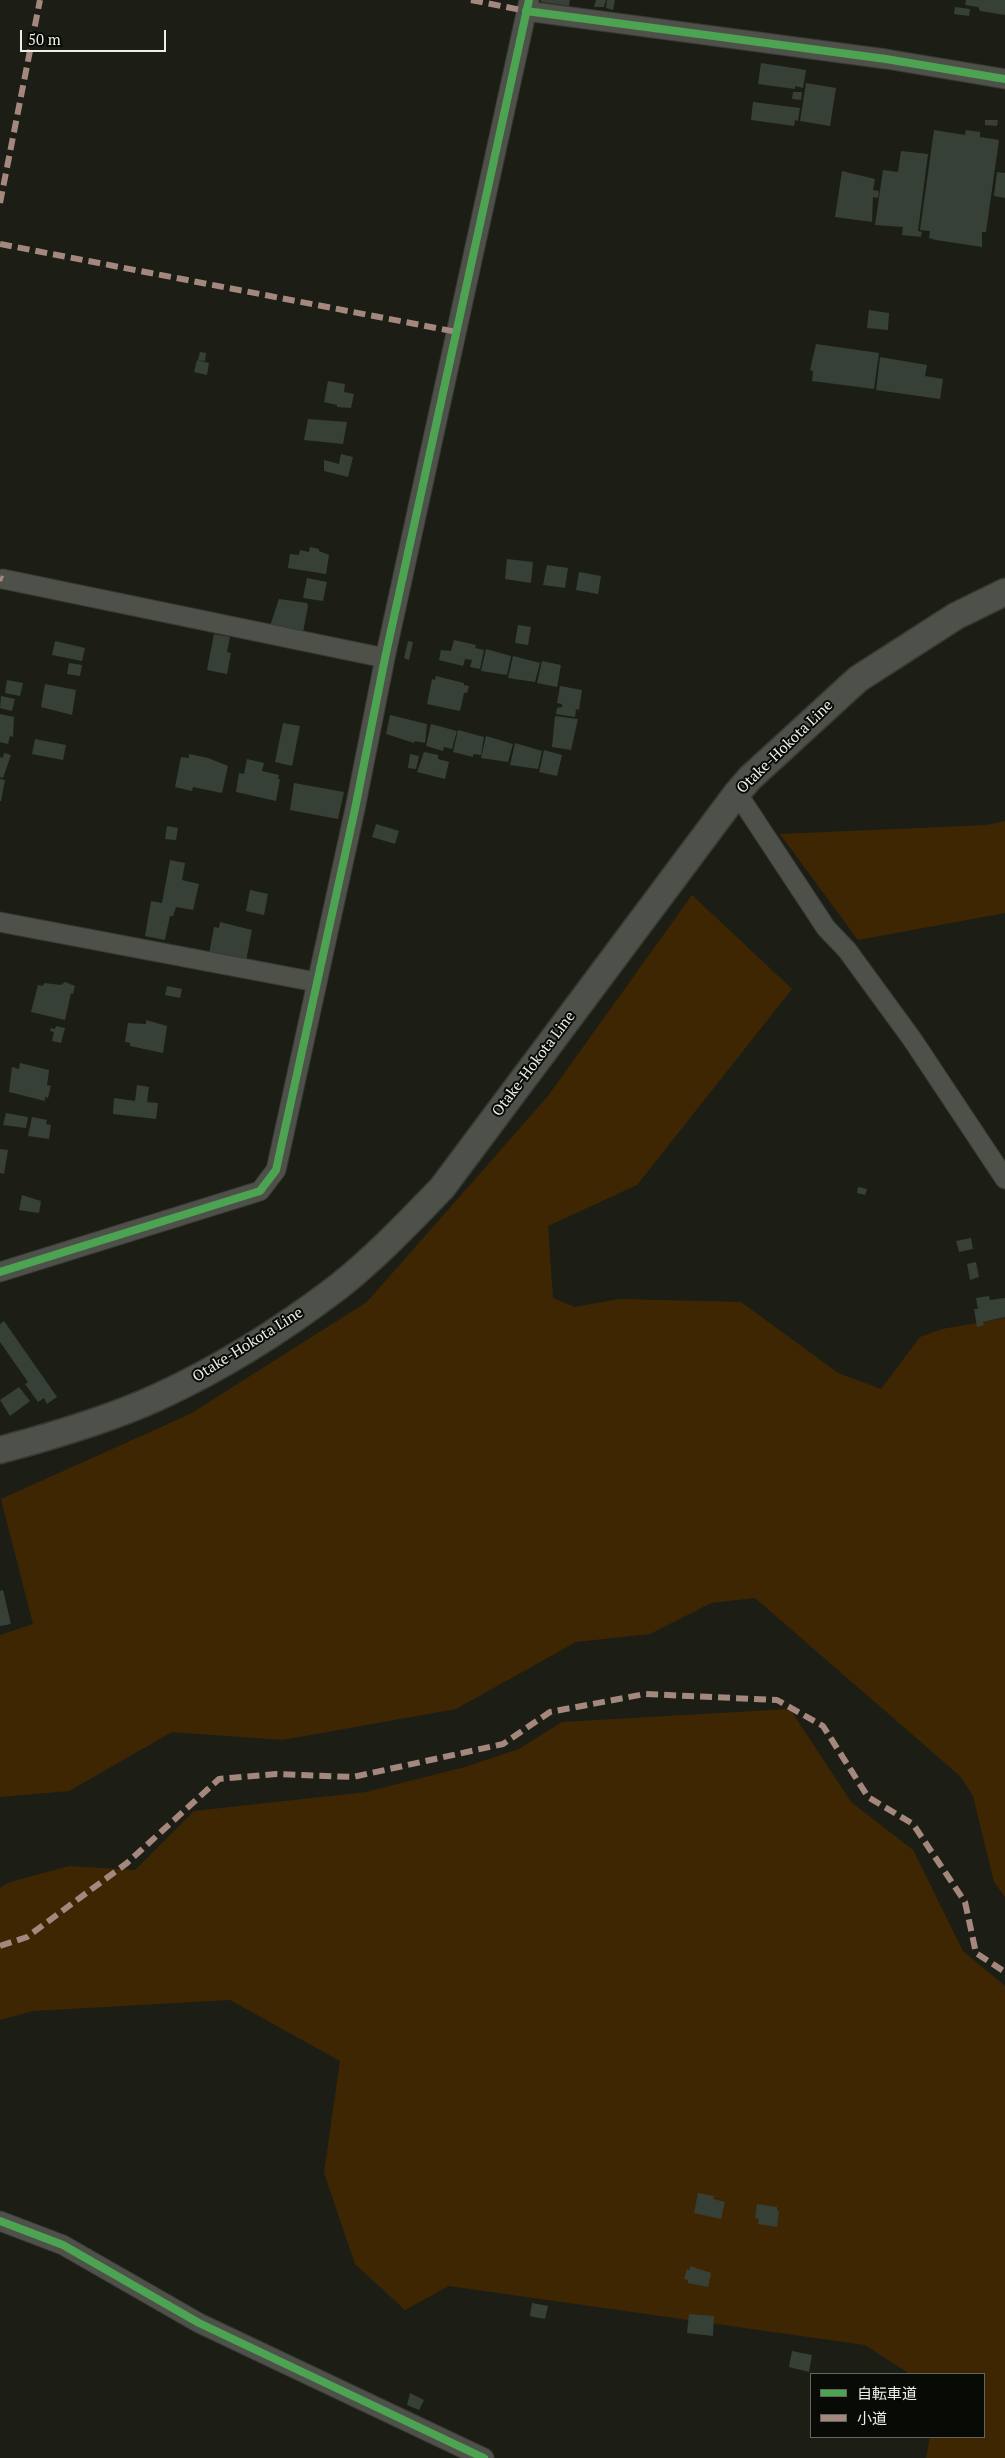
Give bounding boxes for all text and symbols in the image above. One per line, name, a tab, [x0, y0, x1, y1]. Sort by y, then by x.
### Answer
scale bar	[22, 20, 169, 52]
text: 50 m	[28, 29, 61, 49]
street label: Otake-Hokota Line	[733, 697, 837, 797]
street label: Otake-Hokota Line	[489, 1008, 579, 1120]
street label: Otake-Hokota Line	[190, 1304, 306, 1386]
legend	[810, 2373, 985, 2438]
text: 自転車道	[857, 2383, 917, 2403]
text: 小道	[857, 2408, 887, 2428]

